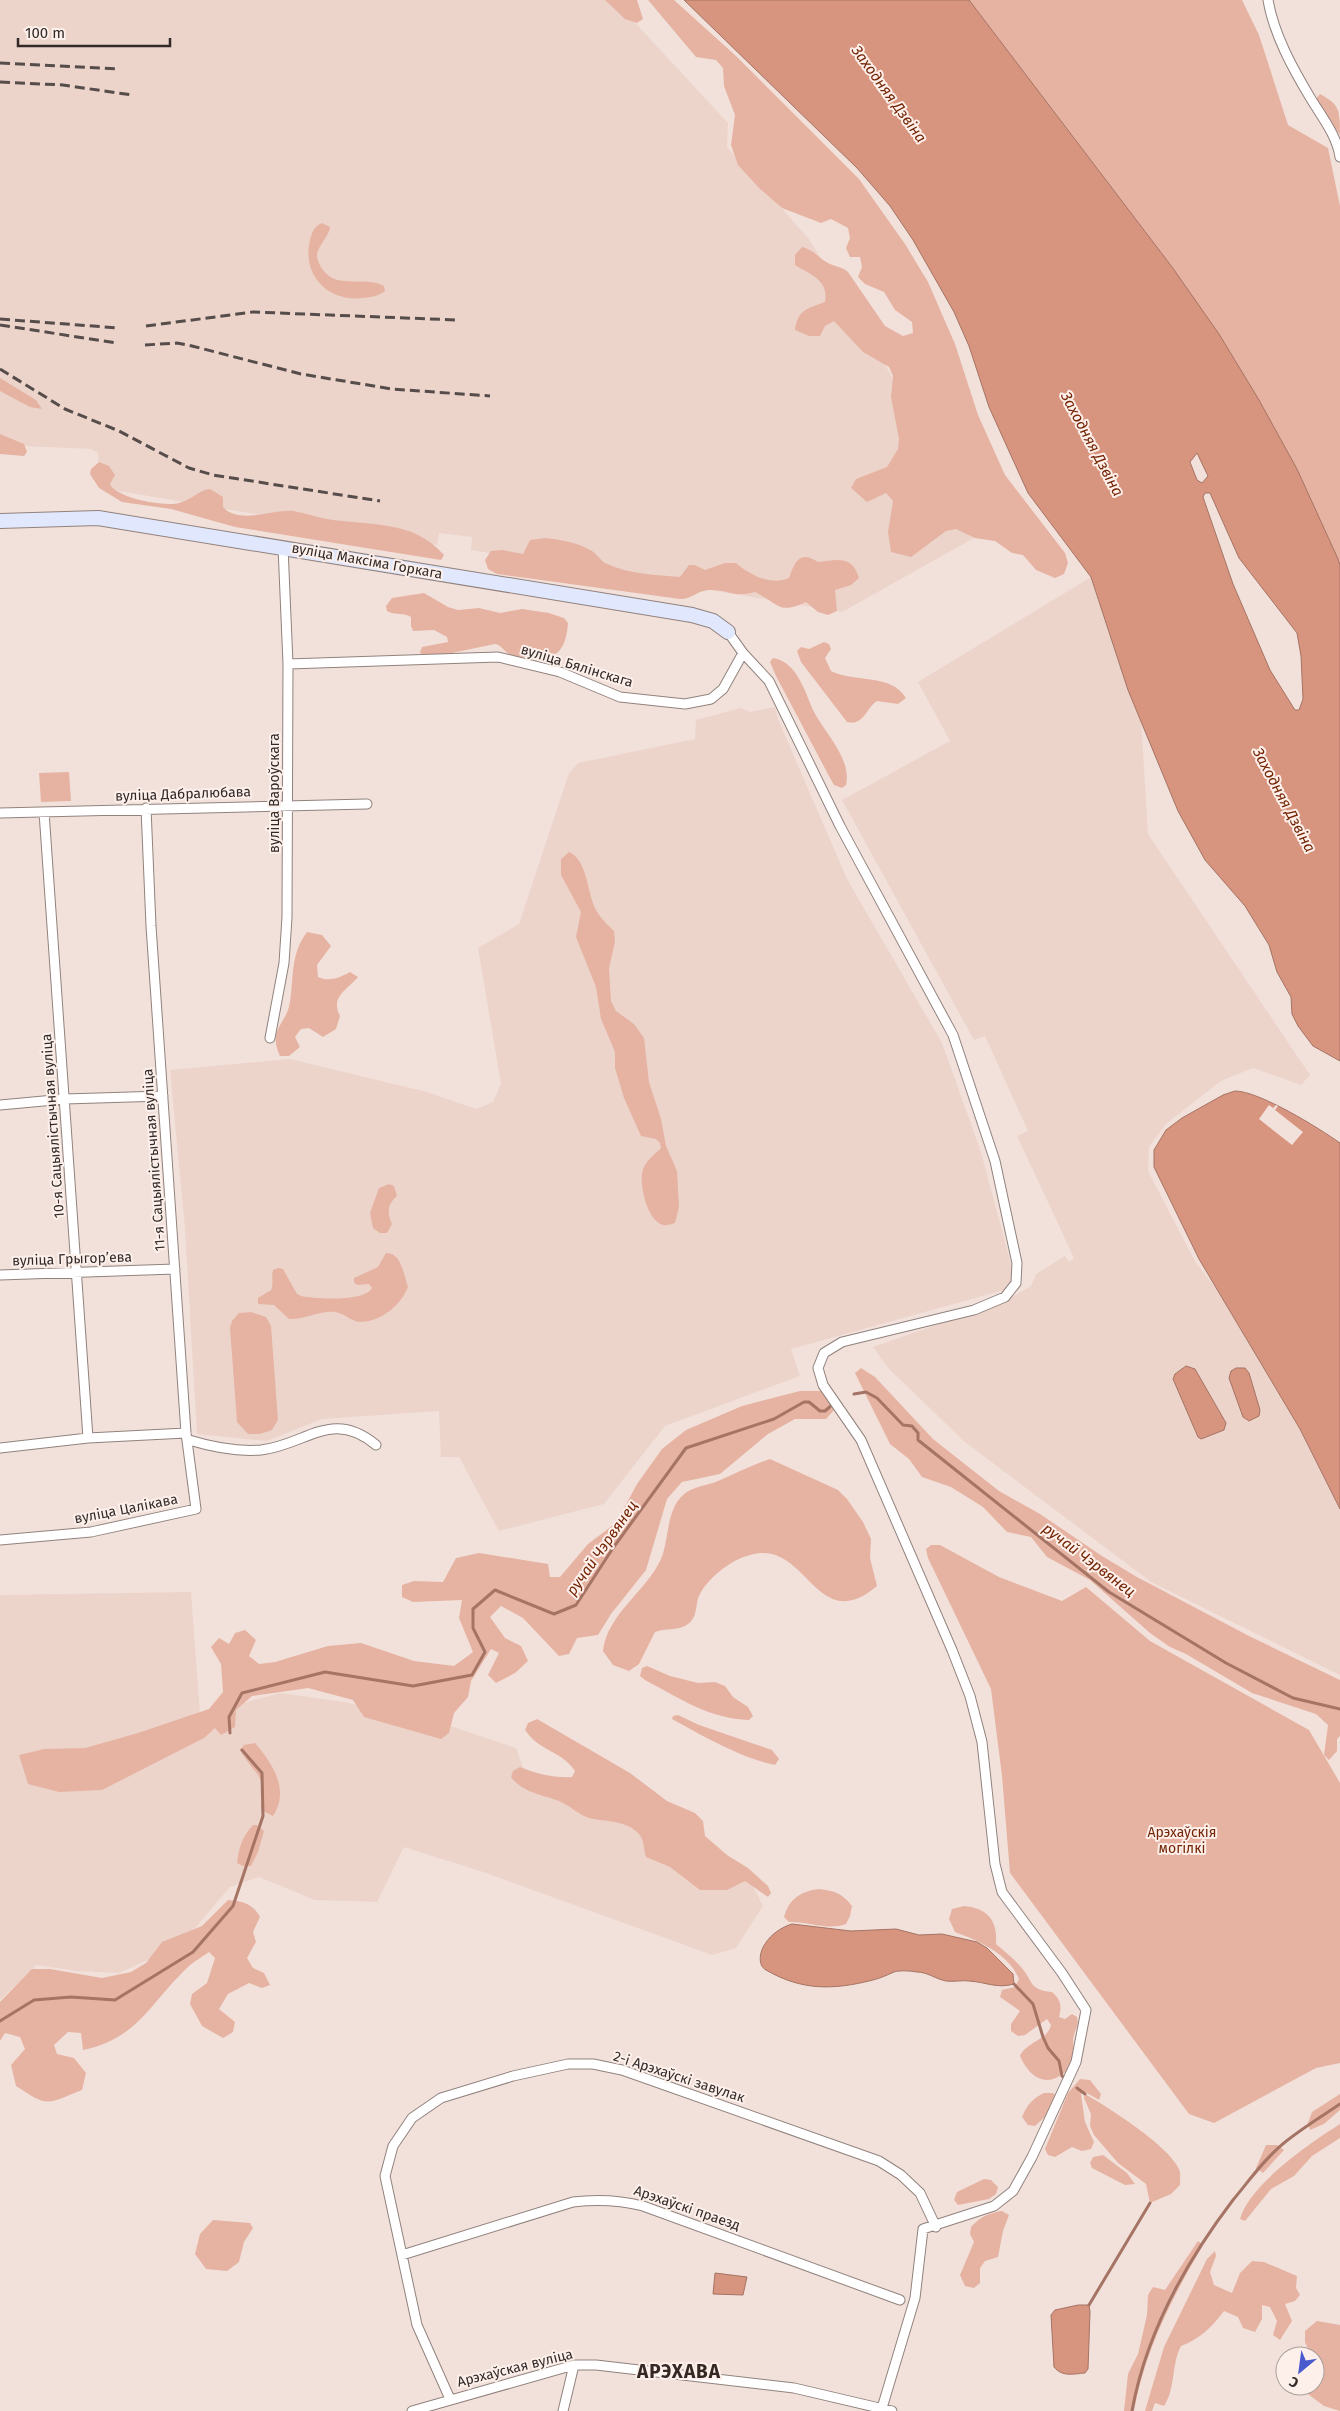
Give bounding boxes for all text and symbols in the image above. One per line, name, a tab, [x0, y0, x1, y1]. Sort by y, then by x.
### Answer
scale bar	[18, 15, 170, 47]
text: 100 m	[25, 24, 65, 42]
water label: Заходняя Дзвіна	[847, 41, 930, 146]
water label: Заходняя Дзвіна	[1056, 388, 1127, 499]
street label: вуліца Максіма Горкага	[290, 539, 444, 583]
street label: вуліца Бялінскага	[519, 641, 635, 691]
street label: вуліца Вароўскага	[266, 733, 283, 853]
water label: Заходняя Дзвіна	[1248, 744, 1319, 855]
street label: вуліца Дабралюбава	[115, 783, 251, 805]
street label: 10-я Сацыялістычная вуліца	[38, 1033, 68, 1219]
street label: 11-я Сацыялістычная вуліца	[139, 1068, 169, 1252]
street label: вуліца Грыгорʼева	[12, 1248, 132, 1270]
street label: вуліца Цалікава	[73, 1491, 179, 1527]
water label: ручай Чэрвянец	[563, 1497, 642, 1599]
water label: ручай Чэрвянец	[1039, 1519, 1139, 1601]
park label: Арэхаўскія могілкі	[1147, 1824, 1217, 1857]
street label: 2-і Арэхаўскі завулак	[611, 2048, 748, 2107]
street label: Арэхаўскі праезд	[632, 2182, 742, 2234]
street label: Арэхаўская вуліца	[455, 2345, 575, 2391]
north arrow	[1275, 2346, 1325, 2396]
district label: АРЭХАВА	[636, 2360, 721, 2383]
text: С	[1286, 2373, 1302, 2391]

